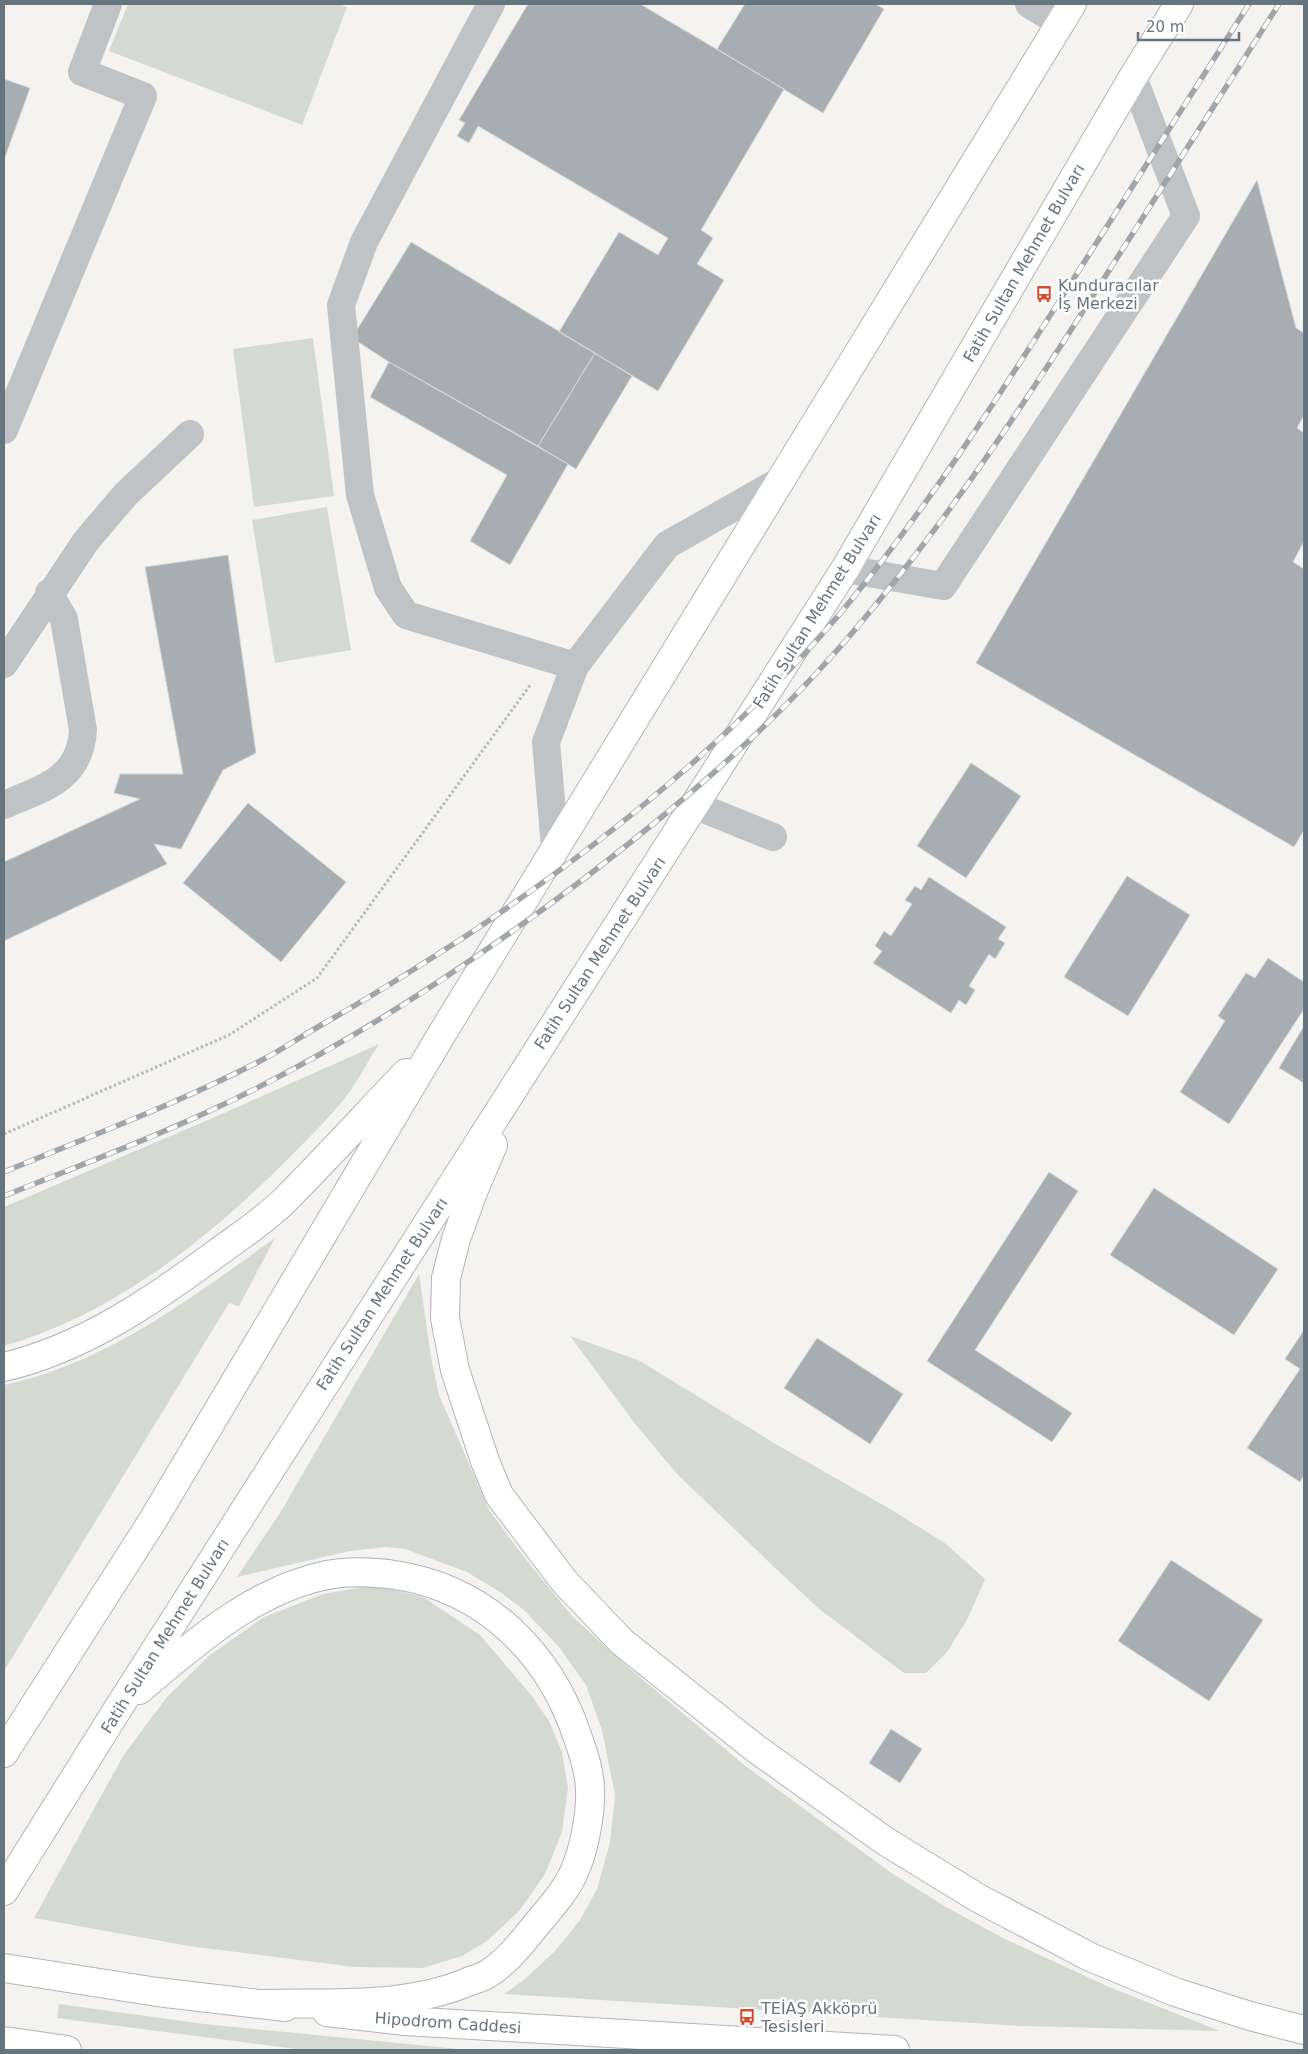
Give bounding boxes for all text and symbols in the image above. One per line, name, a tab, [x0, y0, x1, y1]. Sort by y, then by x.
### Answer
scale bar	[1138, 10, 1239, 42]
text: 20 m	[1146, 18, 1184, 36]
street label: Fatih Sultan Mehmet Bulvarı	[959, 160, 1089, 366]
place label: Kunduracılar İş Merkezi	[1058, 276, 1159, 313]
bus stop icon: Kunduracılar İş Merkezi	[1034, 284, 1054, 304]
street label: Fatih Sultan Mehmet Bulvarı	[749, 510, 885, 712]
street label: Fatih Sultan Mehmet Bulvarı	[530, 853, 670, 1053]
street label: Fatih Sultan Mehmet Bulvarı	[312, 1194, 452, 1394]
street label: Fatih Sultan Mehmet Bulvarı	[97, 1535, 233, 1737]
place label: TEİAŞ Akköprü Tesisleri	[760, 1999, 877, 2036]
bus stop icon: TEİAŞ Akköprü Tesisleri	[737, 2007, 757, 2027]
street label: Hipodrom Caddesi	[374, 2008, 522, 2038]

